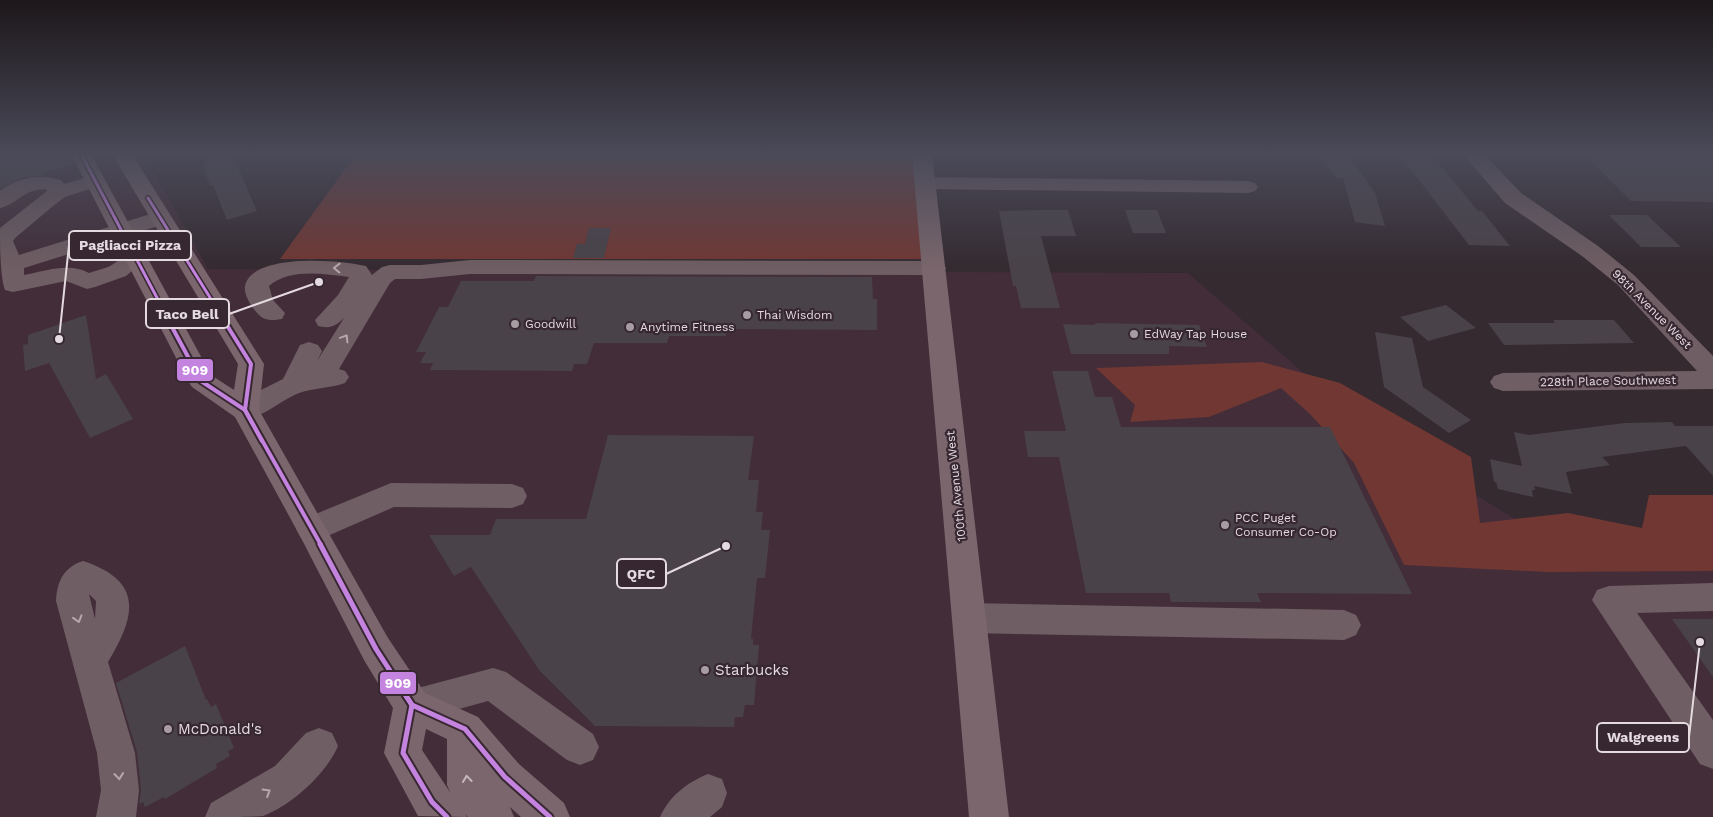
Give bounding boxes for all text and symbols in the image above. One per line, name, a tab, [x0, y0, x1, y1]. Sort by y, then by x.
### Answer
callout: Pagliacci Pizza	[69, 231, 191, 260]
text: Pagliacci Pizza	[79, 237, 182, 253]
one-way arrow	[332, 263, 340, 274]
street label: 98th Avenue West	[1609, 266, 1695, 352]
callout: Taco Bell	[146, 299, 229, 328]
text: Taco Bell	[155, 306, 219, 322]
place label: Thai Wisdom	[757, 308, 832, 322]
marker: Thai Wisdom	[741, 309, 753, 321]
place label: Goodwill	[525, 317, 577, 331]
marker: Goodwill	[509, 318, 521, 330]
place label: Anytime Fitness	[640, 320, 735, 334]
marker: Anytime Fitness	[624, 321, 636, 333]
place label: EdWay Tap House	[1144, 327, 1247, 341]
marker: EdWay Tap House	[1128, 328, 1140, 340]
one-way arrow	[338, 335, 348, 344]
line badge: 909	[176, 358, 214, 382]
text: 909	[182, 362, 208, 378]
street label: 228th Place Southwest	[1540, 373, 1676, 389]
street label: 100th Avenue West	[943, 430, 969, 542]
place label: PCC Puget Consumer Co-Op	[1235, 511, 1337, 539]
marker: PCC Puget Consumer Co-Op	[1219, 519, 1231, 531]
callout: QFC	[617, 559, 666, 588]
text: QFC	[627, 566, 656, 582]
one-way arrow	[72, 614, 82, 623]
place label: Starbucks	[715, 661, 789, 679]
marker: Starbucks	[699, 664, 711, 676]
line badge: 909	[379, 671, 417, 695]
text: 909	[385, 675, 411, 691]
place label: McDonald's	[178, 720, 262, 738]
marker: McDonald's	[162, 723, 174, 735]
callout: Walgreens	[1597, 723, 1689, 752]
text: Walgreens	[1607, 729, 1680, 745]
one-way arrow	[113, 772, 124, 780]
one-way arrow	[462, 774, 473, 782]
one-way arrow	[262, 788, 271, 798]

